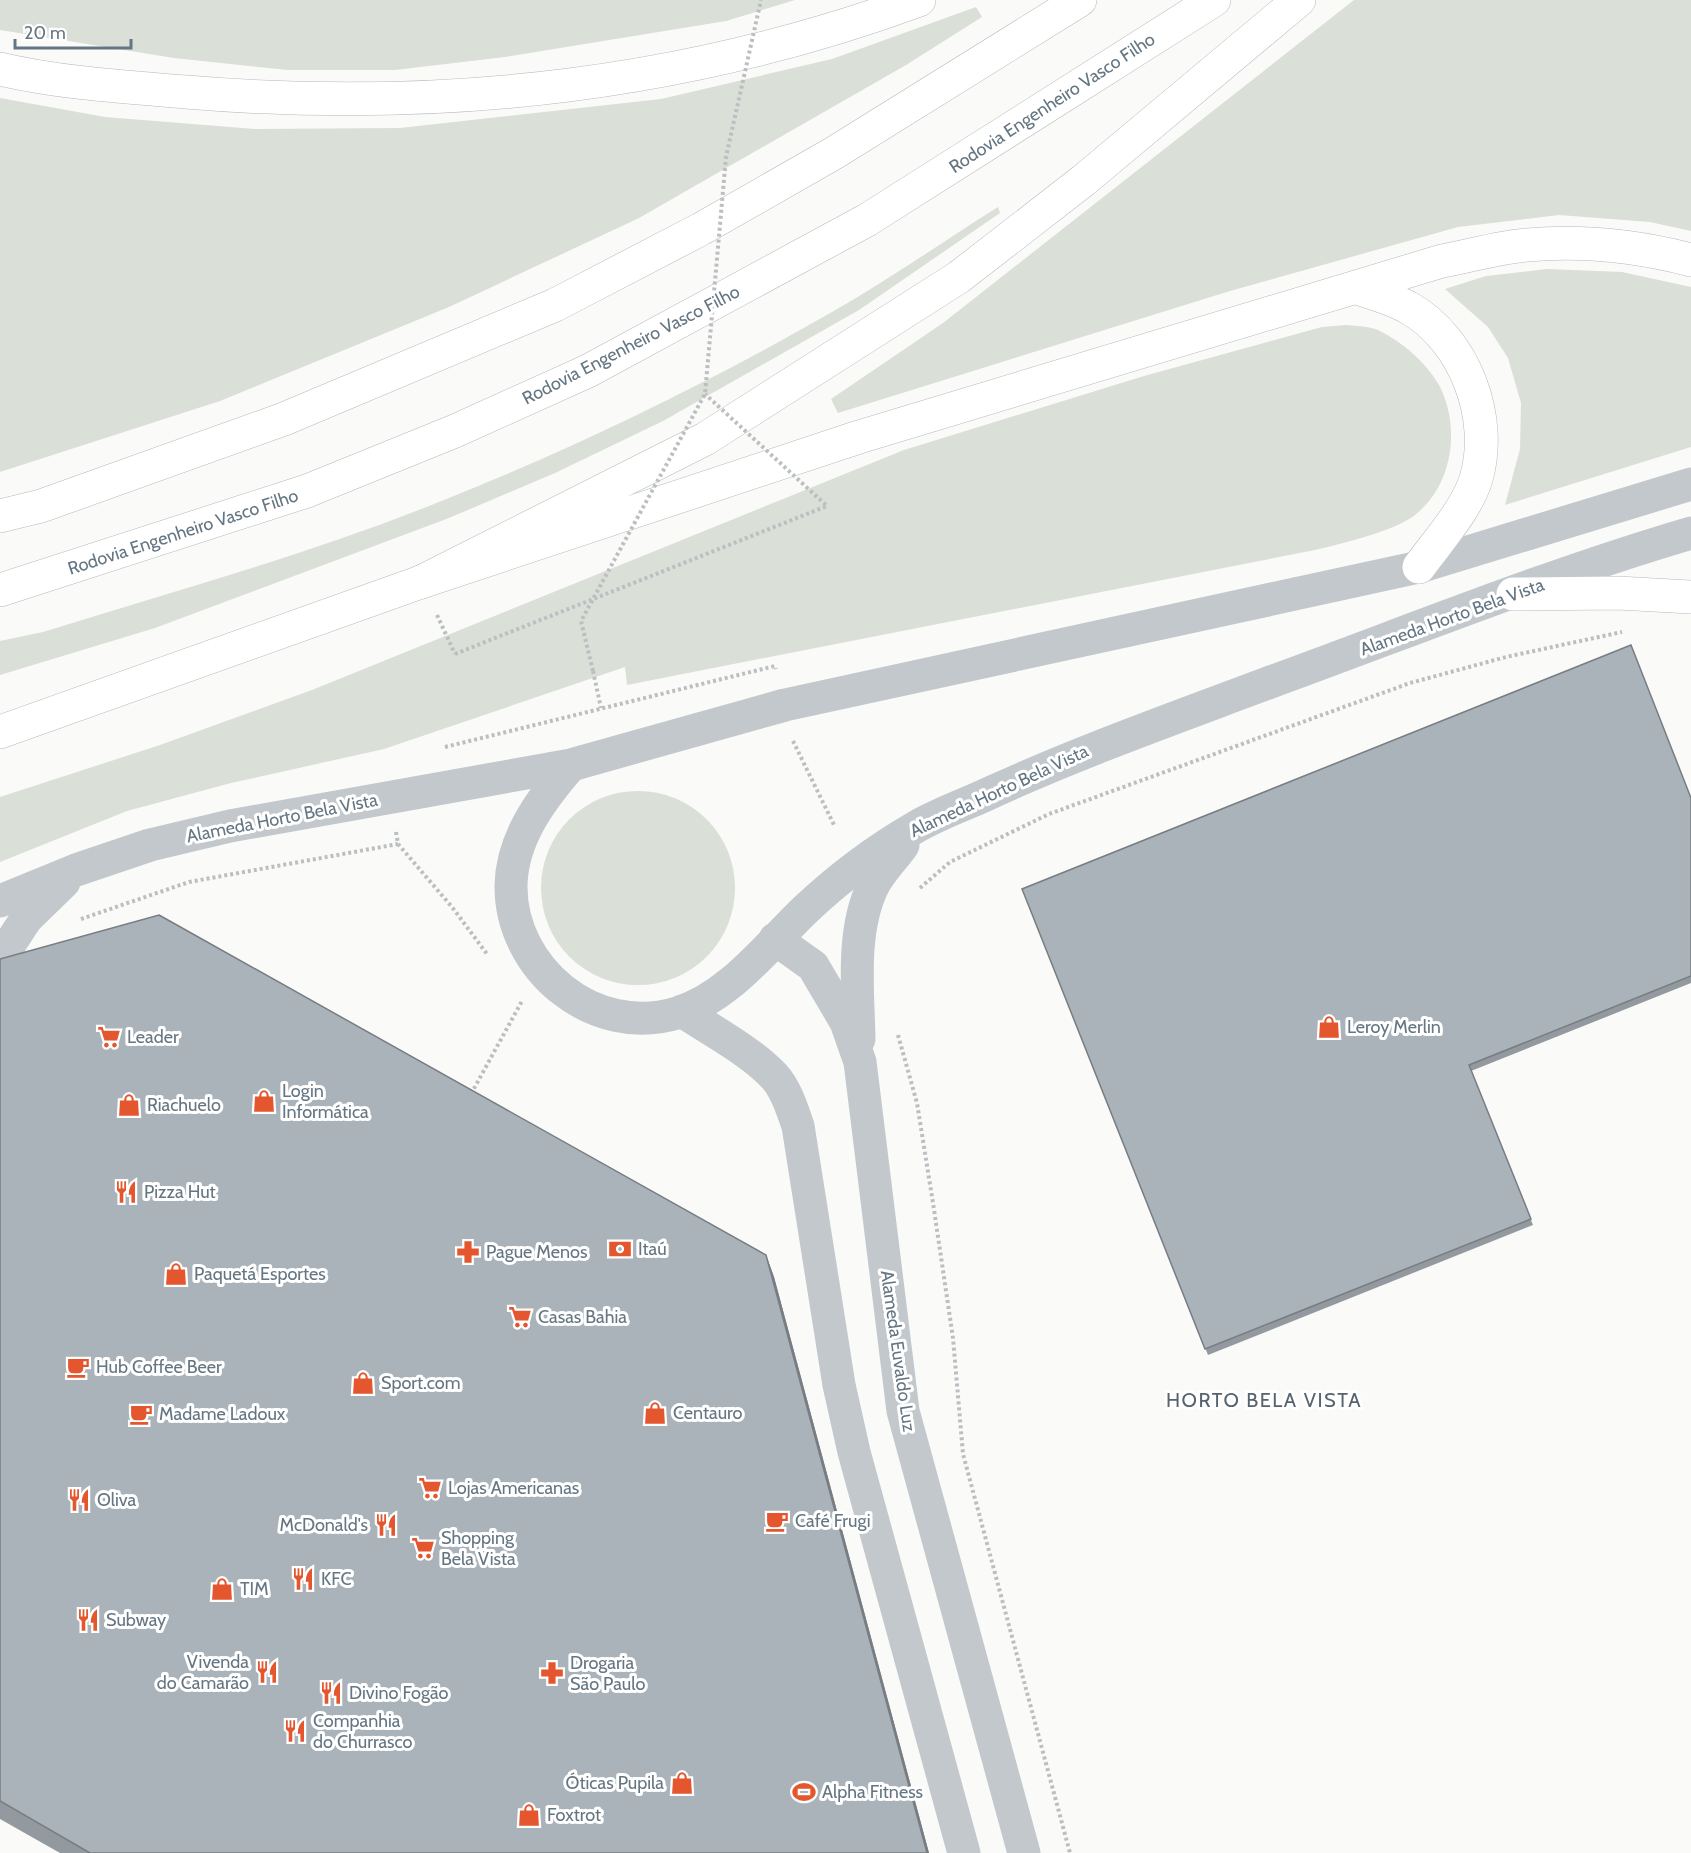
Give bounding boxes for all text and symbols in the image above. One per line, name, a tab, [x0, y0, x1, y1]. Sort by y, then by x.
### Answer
scale bar	[15, 12, 130, 50]
text: 20 m	[24, 22, 66, 44]
street label: Rodovia Engenheiro Vasco Filho	[945, 28, 1159, 178]
street label: Rodovia Engenheiro Vasco Filho	[519, 280, 744, 410]
street label: Rodovia Engenheiro Vasco Filho	[65, 484, 301, 580]
street label: Alameda Horto Bela Vista	[1357, 573, 1547, 661]
street label: Alameda Horto Bela Vista	[906, 740, 1092, 842]
street label: Alameda Horto Bela Vista	[185, 789, 380, 847]
shop icon: Leroy Merlin	[1316, 1014, 1342, 1040]
place label: Leroy Merlin	[1347, 1016, 1441, 1038]
supermarket icon: Leader	[96, 1024, 122, 1050]
place label: Leader	[127, 1026, 179, 1048]
place label: Login Informática	[282, 1080, 369, 1123]
shop icon: Login Informática	[251, 1088, 277, 1114]
shop icon: Riachuelo	[116, 1092, 142, 1118]
place label: Riachuelo	[147, 1094, 221, 1116]
restaurant icon: Pizza Hut	[113, 1179, 139, 1205]
place label: Pizza Hut	[144, 1181, 216, 1203]
bank icon: Itaú	[607, 1236, 633, 1262]
place label: Itaú	[638, 1238, 667, 1260]
pharmacy icon: Pague Menos	[455, 1239, 481, 1265]
place label: Pague Menos	[486, 1241, 587, 1263]
shop icon: Paquetá Esportes	[163, 1261, 189, 1287]
place label: Paquetá Esportes	[194, 1263, 326, 1285]
street label: Alameda Euvaldo Luz	[876, 1269, 920, 1434]
supermarket icon: Casas Bahia	[507, 1304, 533, 1330]
place label: Casas Bahia	[538, 1306, 627, 1328]
cafe icon: Hub Coffee Beer	[65, 1354, 91, 1380]
place label: Hub Coffee Beer	[96, 1356, 222, 1378]
shop icon: Sport.com	[350, 1370, 376, 1396]
place label: Sport.com	[381, 1372, 461, 1394]
district label: HORTO BELA VISTA	[1166, 1388, 1362, 1412]
shop icon: Centauro	[642, 1400, 668, 1426]
cafe icon: Madame Ladoux	[128, 1401, 154, 1427]
place label: Centauro	[673, 1402, 743, 1424]
place label: Madame Ladoux	[159, 1403, 286, 1425]
supermarket icon: Lojas Americanas	[417, 1475, 443, 1501]
place label: Lojas Americanas	[448, 1477, 579, 1499]
restaurant icon: Oliva	[66, 1487, 92, 1513]
place label: Oliva	[97, 1489, 137, 1511]
cafe icon: Café Frugi	[764, 1508, 790, 1534]
place label: Café Frugi	[795, 1510, 871, 1532]
restaurant icon: McDonald's	[373, 1512, 399, 1538]
place label: McDonald's	[280, 1514, 368, 1536]
place label: Shopping Bela Vista	[441, 1527, 516, 1570]
supermarket icon: Shopping Bela Vista	[410, 1535, 436, 1561]
restaurant icon: KFC	[290, 1566, 316, 1592]
place label: KFC	[321, 1568, 352, 1590]
shop icon: TIM	[209, 1576, 235, 1602]
place label: TIM	[240, 1578, 269, 1600]
restaurant icon: Subway	[75, 1607, 101, 1633]
place label: Subway	[106, 1609, 166, 1631]
place label: Vivenda do Camarão	[157, 1651, 249, 1694]
place label: Drogaria São Paulo	[570, 1652, 645, 1695]
restaurant icon: Vivenda do Camarão	[254, 1659, 280, 1685]
pharmacy icon: Drogaria São Paulo	[539, 1660, 565, 1686]
restaurant icon: Divino Fogão	[318, 1680, 344, 1706]
place label: Divino Fogão	[349, 1682, 449, 1704]
place label: Companhia do Churrasco	[313, 1710, 413, 1753]
restaurant icon: Companhia do Churrasco	[282, 1718, 308, 1744]
shop icon: Óticas Pupila	[669, 1770, 695, 1796]
place label: Óticas Pupila	[566, 1772, 664, 1794]
sports icon: Alpha Fitness	[791, 1779, 817, 1805]
place label: Alpha Fitness	[822, 1781, 923, 1803]
shop icon: Foxtrot	[516, 1802, 542, 1828]
place label: Foxtrot	[547, 1804, 601, 1826]

